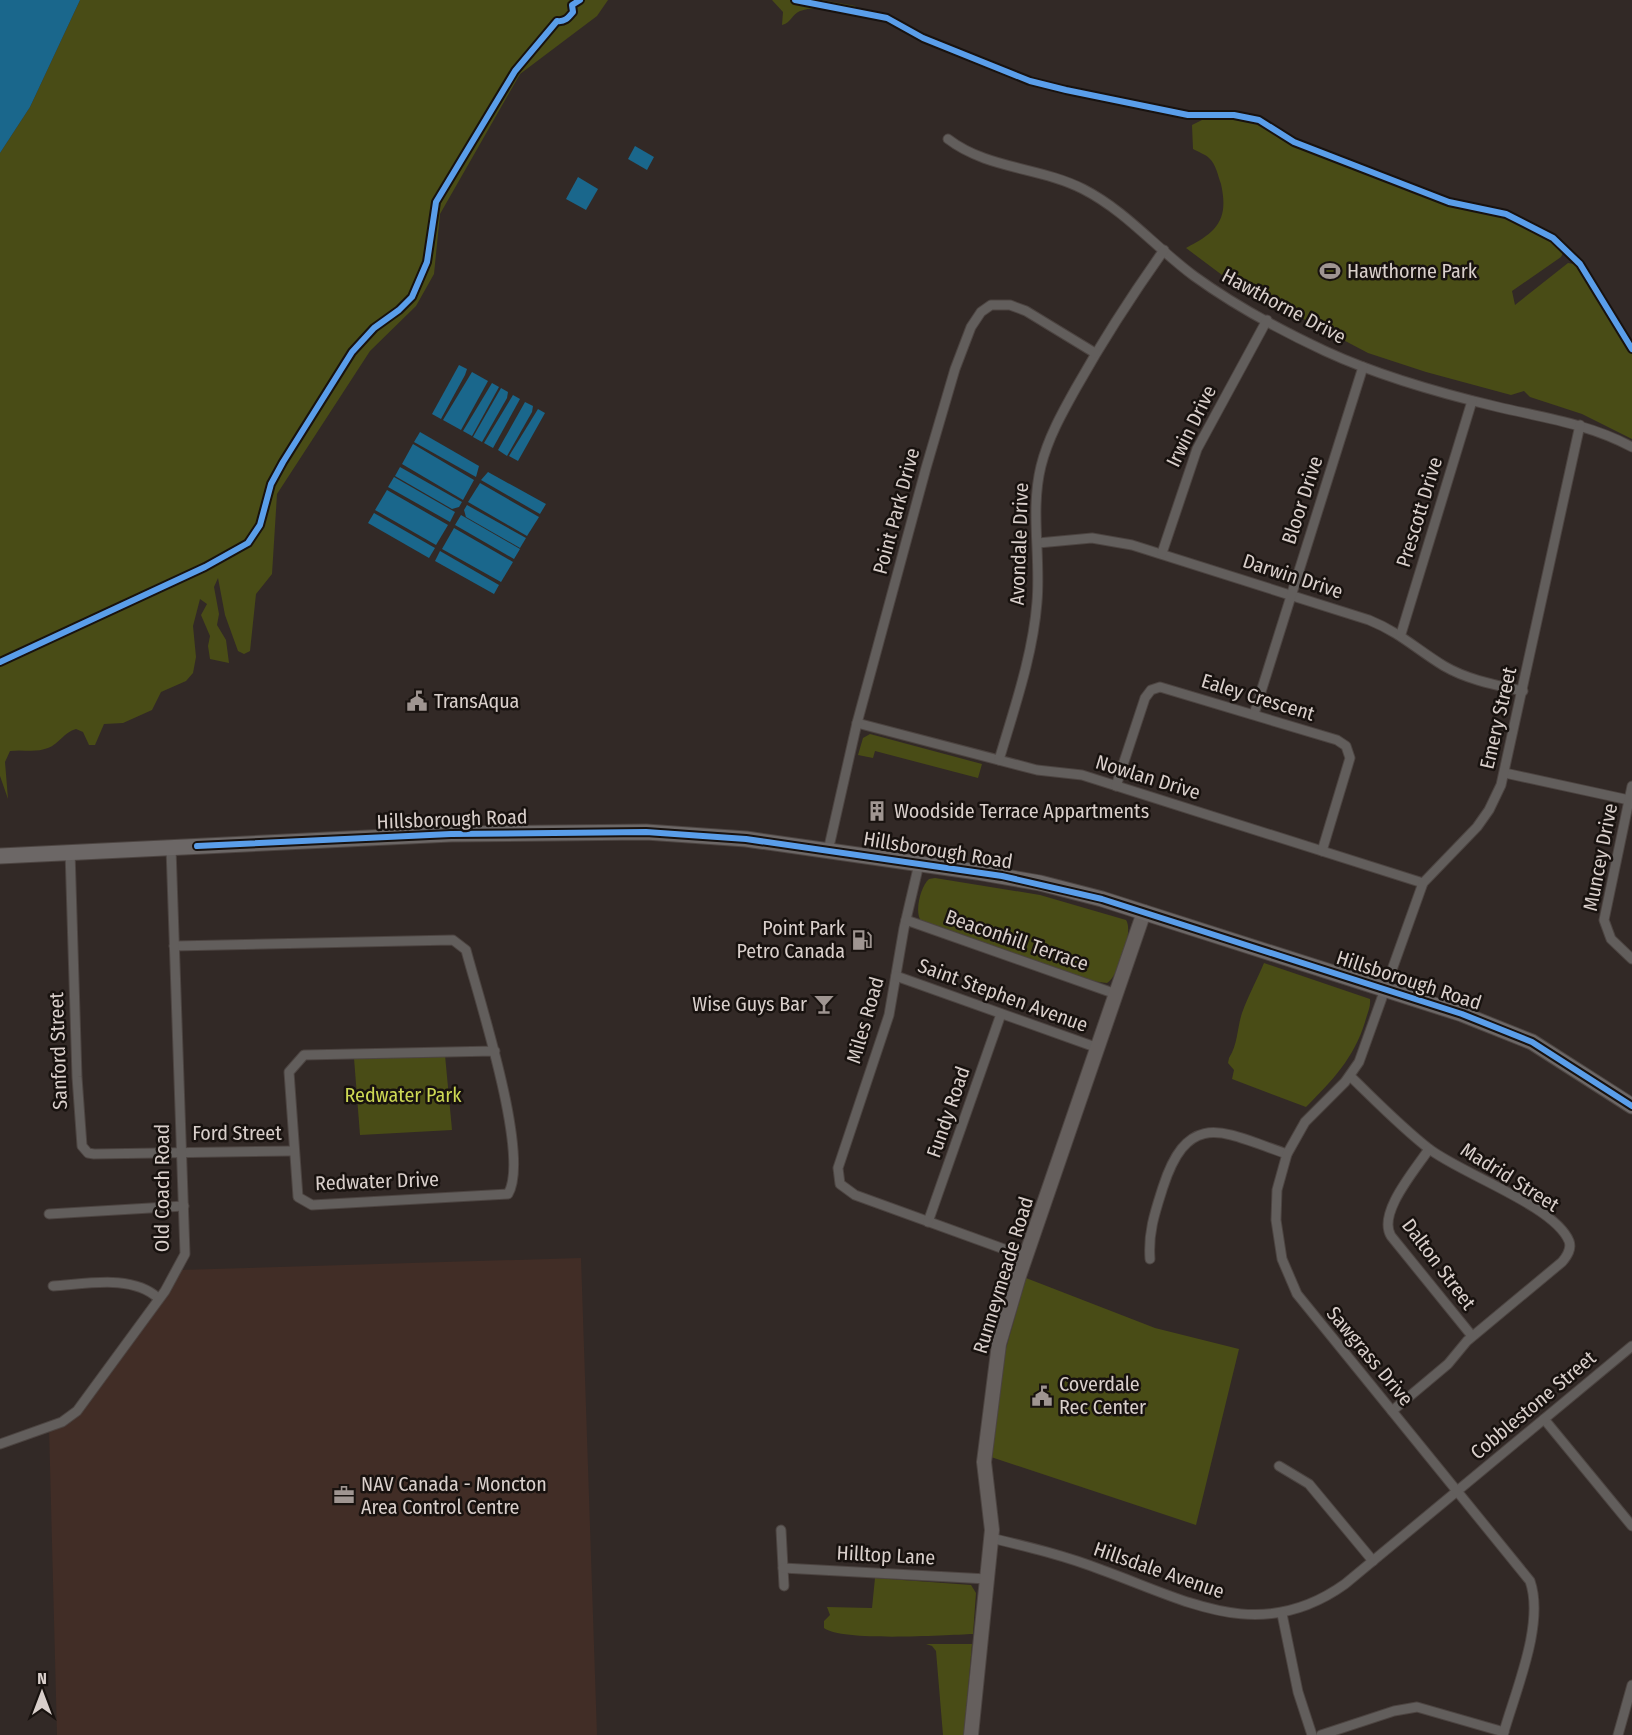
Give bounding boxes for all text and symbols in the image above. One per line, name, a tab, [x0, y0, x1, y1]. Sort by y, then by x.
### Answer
sports icon: Hawthorne Park	[1318, 259, 1342, 283]
place label: Hawthorne Park	[1347, 259, 1478, 283]
street label: Hawthorne Drive	[1218, 263, 1350, 349]
street label: Irwin Drive	[1161, 381, 1221, 471]
street label: Point Park Drive	[868, 445, 924, 577]
street label: Bloor Drive	[1276, 453, 1328, 547]
street label: Prescott Drive	[1391, 454, 1447, 570]
street label: Avondale Drive	[1005, 482, 1033, 606]
street label: Darwin Drive	[1240, 549, 1346, 603]
street label: Emery Street	[1475, 664, 1522, 771]
street label: Ealey Crescent	[1198, 668, 1318, 726]
public building icon: TransAqua	[405, 689, 429, 713]
place label: TransAqua	[434, 689, 519, 713]
street label: Nowlan Drive	[1093, 750, 1203, 804]
building icon: Woodside Terrace Appartments	[865, 799, 889, 823]
place label: Woodside Terrace Appartments	[894, 799, 1149, 823]
street label: Muncey Drive	[1578, 801, 1622, 913]
street label: Hillsborough Road	[376, 804, 528, 834]
street label: Hillsborough Road	[862, 826, 1014, 874]
street label: Beaconhill Terrace	[942, 904, 1092, 976]
place label: Point Park Petro Canada	[736, 916, 846, 963]
fuel station icon: Point Park Petro Canada	[850, 928, 874, 952]
street label: Hillsborough Road	[1334, 945, 1484, 1015]
street label: Saint Stephen Avenue	[915, 953, 1091, 1037]
street label: Miles Road	[841, 974, 889, 1066]
street label: Sanford Street	[44, 991, 72, 1110]
place label: Wise Guys Bar	[692, 992, 807, 1016]
bar icon: Wise Guys Bar	[812, 992, 836, 1016]
street label: Fundy Road	[921, 1063, 975, 1161]
park label: Redwater Park	[344, 1083, 462, 1107]
street label: Ford Street	[192, 1121, 282, 1145]
street label: Old Coach Road	[150, 1124, 174, 1252]
street label: Madrid Street	[1456, 1137, 1564, 1217]
street label: Redwater Drive	[315, 1167, 439, 1195]
street label: Runneymeade Road	[968, 1194, 1038, 1356]
street label: Dalton Street	[1397, 1214, 1481, 1315]
street label: Sawgrass Drive	[1322, 1302, 1418, 1410]
street label: Cobblestone Street	[1465, 1345, 1601, 1464]
place label: Coverdale Rec Center	[1059, 1372, 1146, 1419]
public building icon: Coverdale Rec Center	[1030, 1384, 1054, 1408]
place label: NAV Canada - Moncton Area Control Centre	[361, 1472, 547, 1519]
office icon: NAV Canada - Moncton Area Control Centre	[332, 1483, 356, 1507]
street label: Hillsdale Avenue	[1091, 1536, 1227, 1604]
street label: Hilltop Lane	[836, 1540, 936, 1570]
north arrow	[12, 1663, 72, 1723]
text: N	[37, 1669, 47, 1688]

